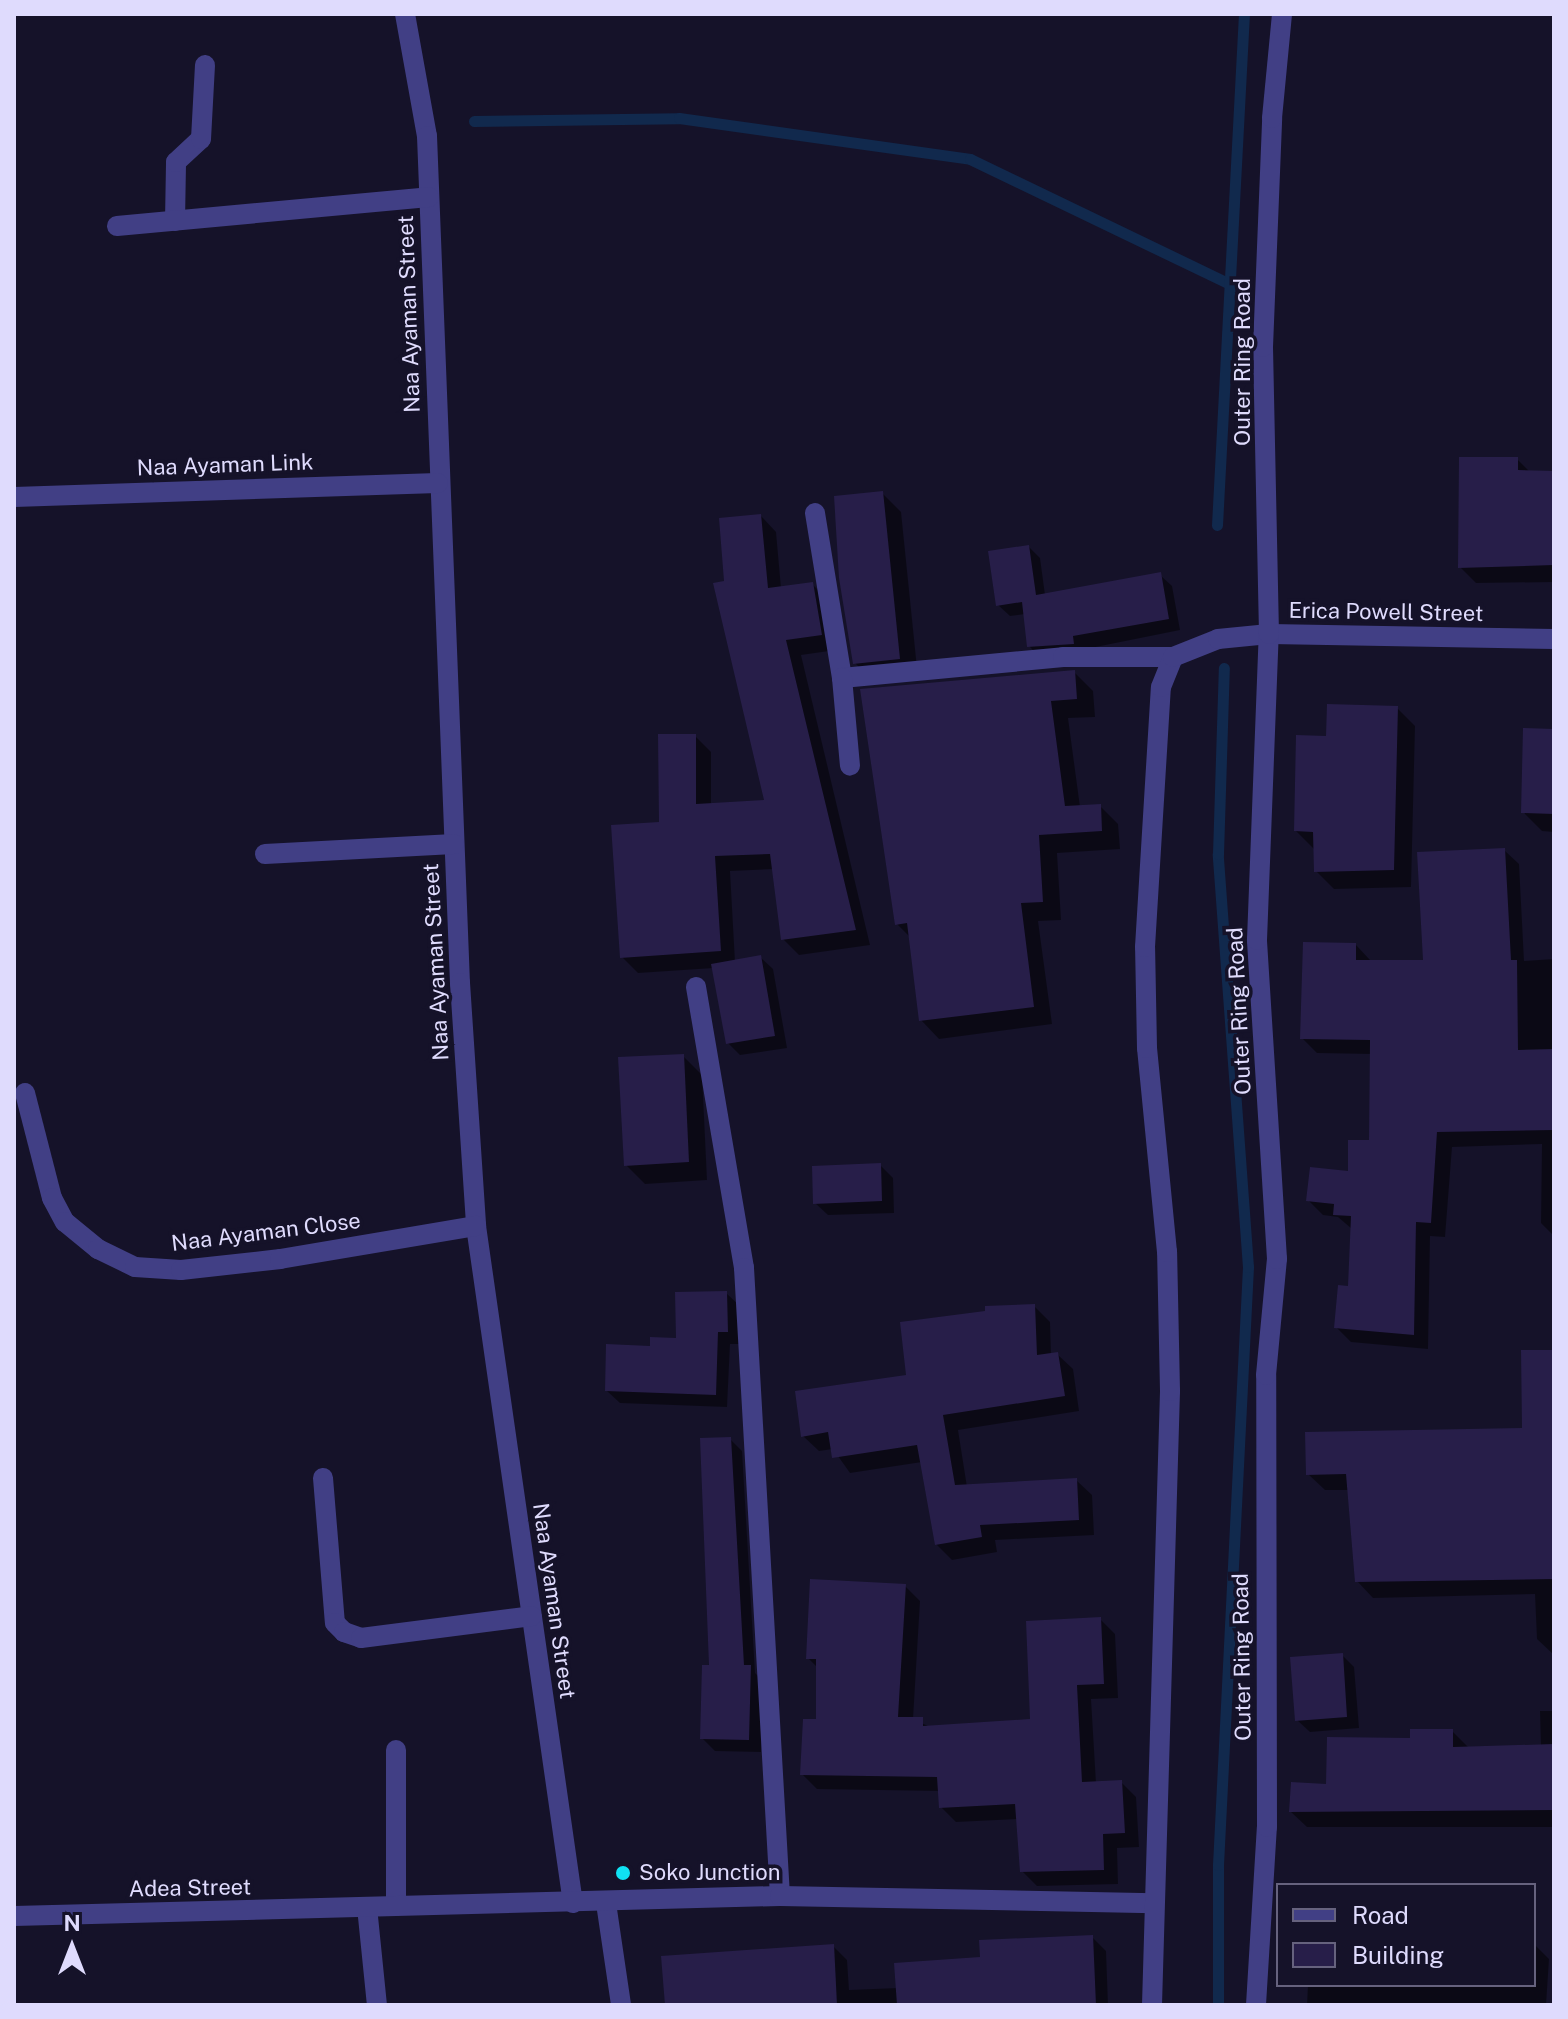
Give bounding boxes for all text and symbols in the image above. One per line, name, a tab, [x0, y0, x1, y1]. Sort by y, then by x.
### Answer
street label: Naa Ayaman Street	[392, 215, 426, 413]
street label: Outer Ring Road	[1230, 278, 1256, 446]
street label: Naa Ayaman Link	[136, 449, 314, 481]
street label: Erica Powell Street	[1288, 597, 1484, 627]
street label: Naa Ayaman Street	[418, 863, 454, 1061]
street label: Outer Ring Road	[1221, 927, 1257, 1095]
street label: Naa Ayaman Close	[170, 1207, 362, 1257]
street label: Naa Ayaman Street	[527, 1501, 581, 1701]
street label: Outer Ring Road	[1227, 1573, 1257, 1741]
place label: Soko Junction	[639, 1860, 781, 1886]
marker: Soko Junction	[614, 1864, 632, 1882]
street label: Adea Street	[129, 1874, 251, 1902]
legend	[1276, 1883, 1536, 1987]
text: Road	[1352, 1901, 1409, 1929]
north arrow	[32, 1907, 112, 1987]
text: N	[63, 1910, 81, 1936]
text: Building	[1352, 1941, 1444, 1969]

